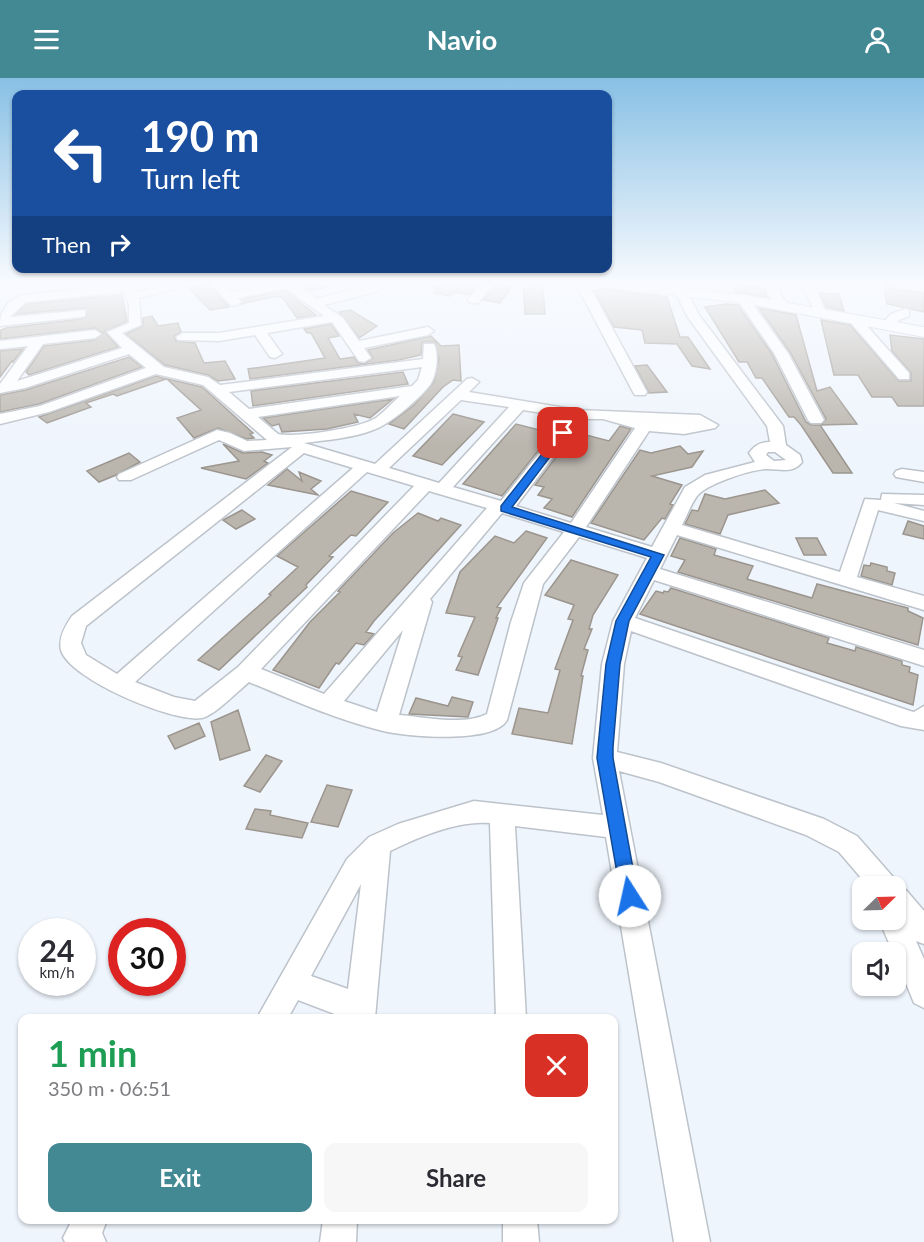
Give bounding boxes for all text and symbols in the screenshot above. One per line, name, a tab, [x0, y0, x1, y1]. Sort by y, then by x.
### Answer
icon: menu	[30, 23, 63, 56]
text: Navio	[427, 23, 497, 56]
icon: person	[861, 23, 894, 56]
text: 190 m	[141, 111, 259, 161]
icon: left	[42, 114, 120, 192]
text: Turn left	[141, 162, 240, 195]
icon: right	[103, 228, 136, 261]
text: Then	[42, 231, 91, 258]
pin	[537, 407, 588, 458]
icon: arrive	[546, 416, 579, 449]
position arrow	[598, 864, 662, 928]
north arrow	[852, 876, 906, 930]
map controls	[852, 876, 906, 996]
speed limit sign: 30	[108, 918, 186, 996]
text: 24	[40, 932, 74, 968]
button: sound	[852, 942, 906, 996]
text: km/h	[39, 963, 75, 981]
text: 1 min	[48, 1031, 137, 1075]
button: close	[525, 1034, 588, 1097]
text: 350 m · 06:51	[48, 1076, 171, 1100]
button: Exit	[48, 1143, 312, 1212]
button: Share	[324, 1143, 588, 1212]

